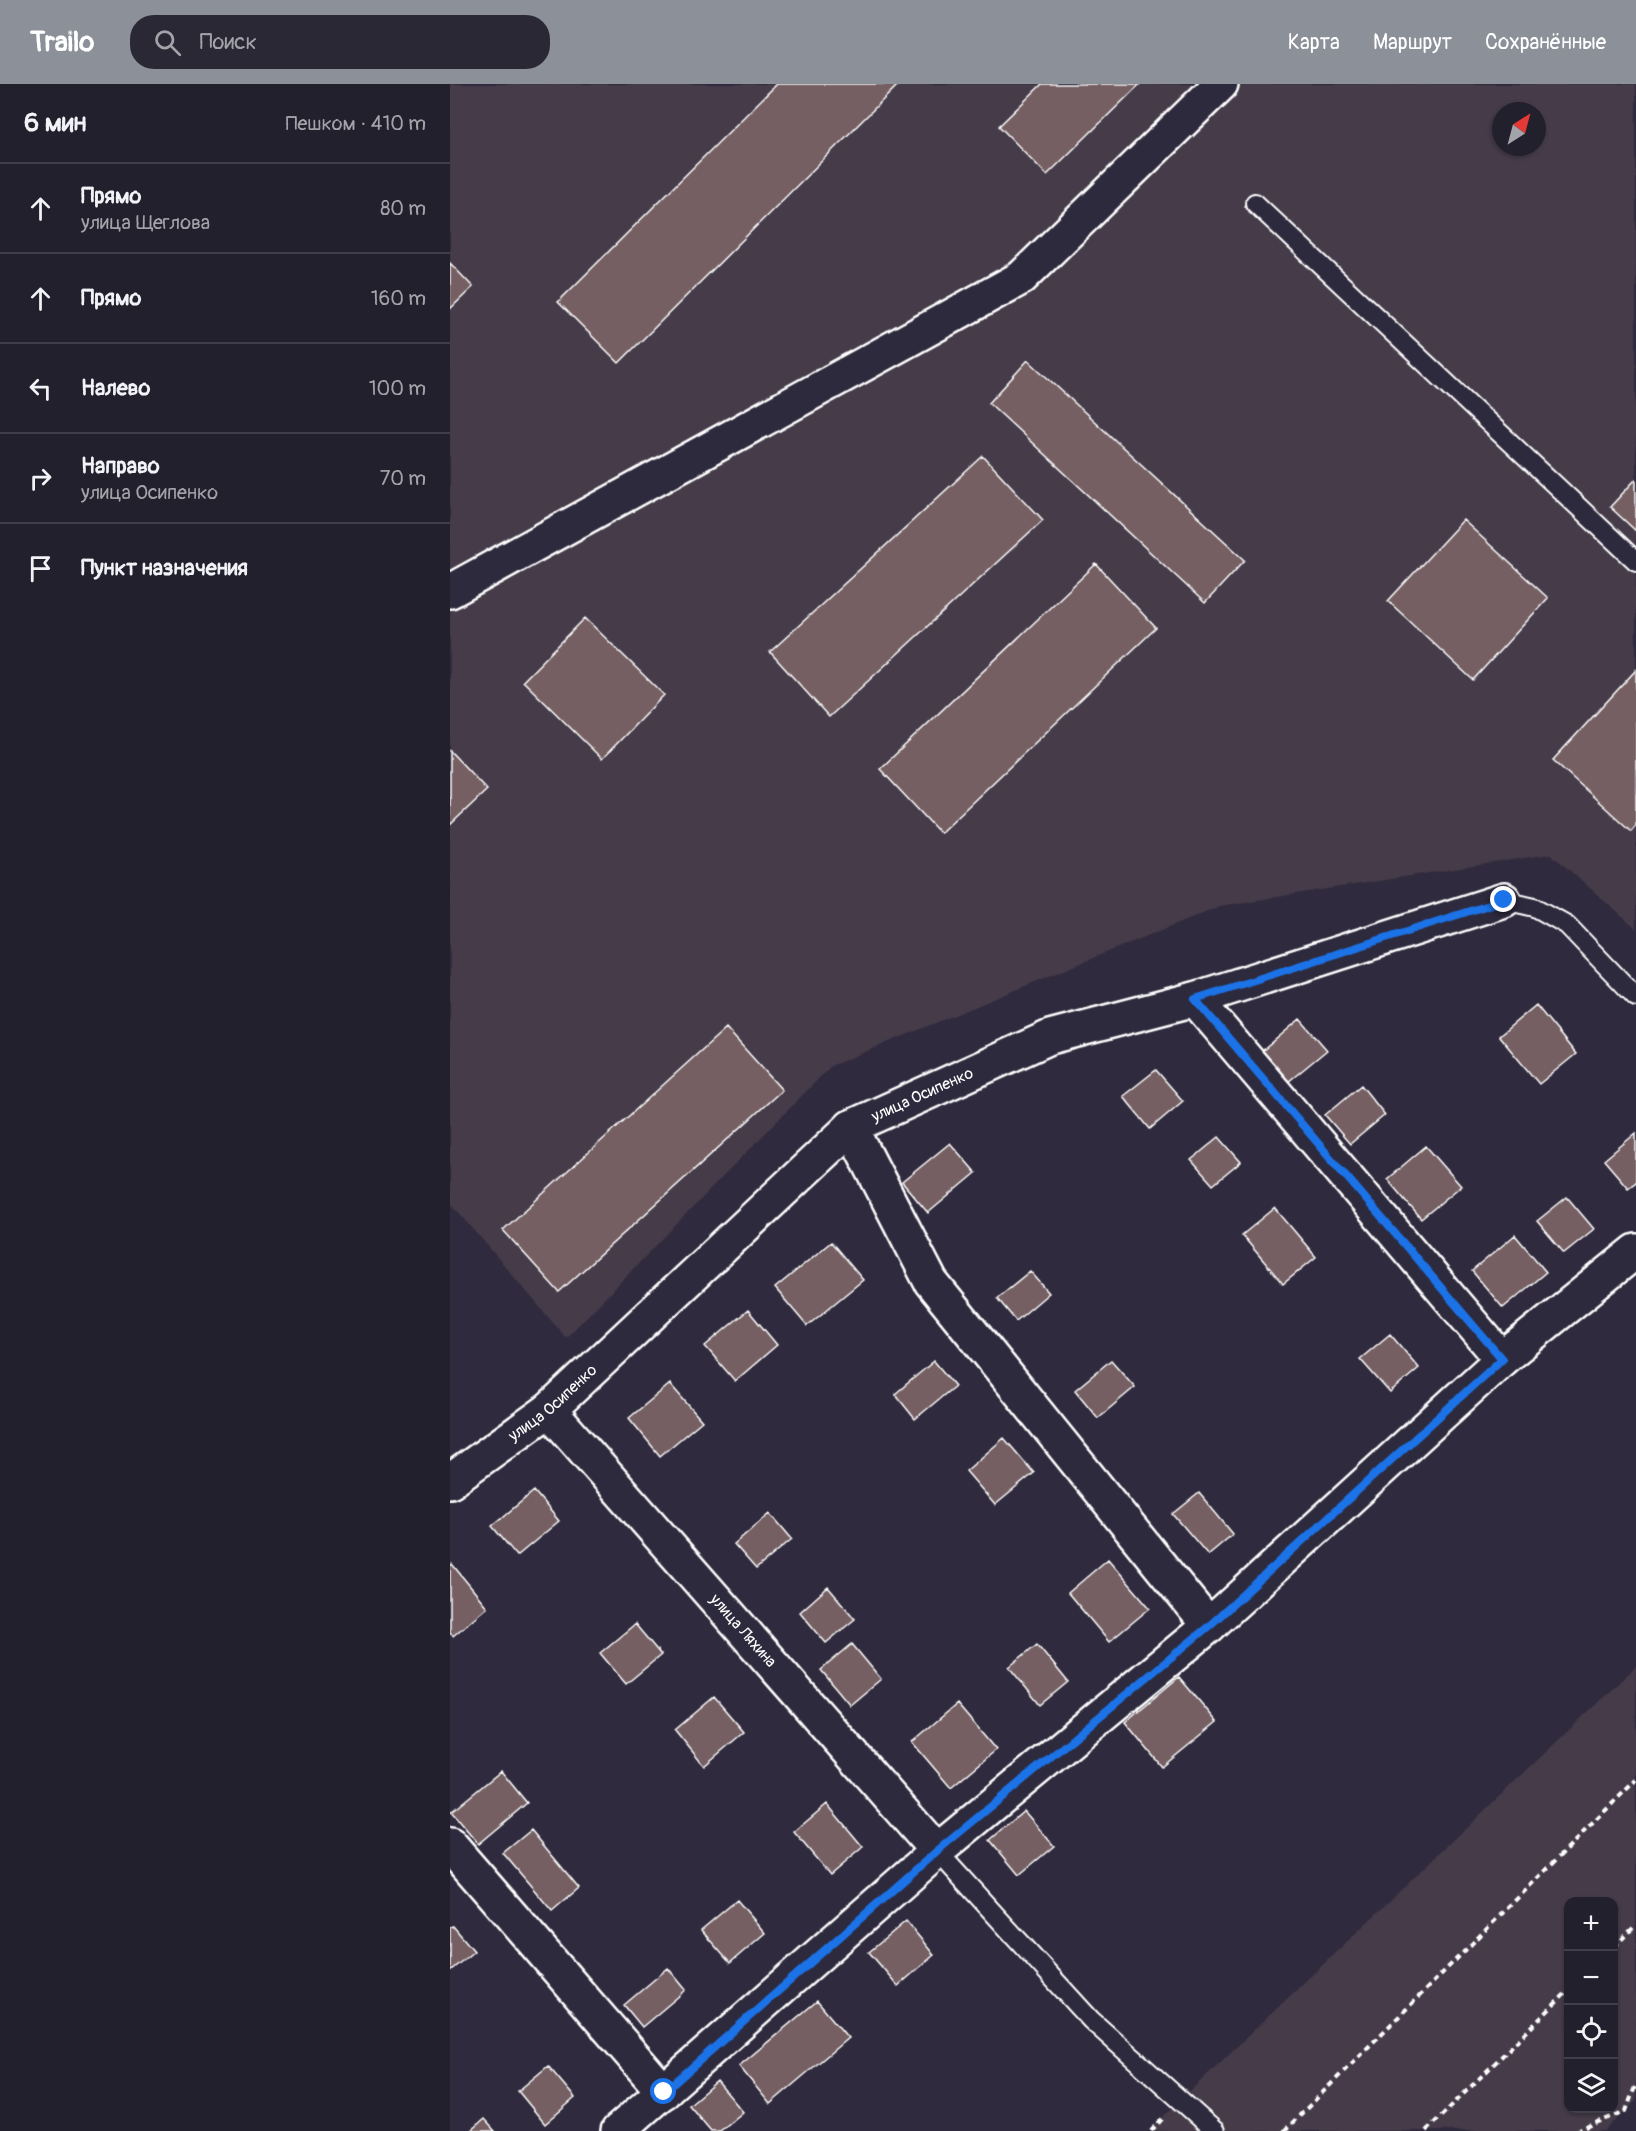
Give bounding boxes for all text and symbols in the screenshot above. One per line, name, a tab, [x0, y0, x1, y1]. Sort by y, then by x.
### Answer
search box	[130, 15, 550, 69]
text: Trailo	[30, 25, 94, 60]
icon: search	[151, 26, 184, 59]
text: Поиск	[199, 28, 257, 56]
text: Карта	[1288, 29, 1340, 56]
text: Маршрут	[1373, 29, 1452, 56]
text: Сохранённые	[1485, 29, 1606, 56]
north arrow	[1492, 102, 1546, 156]
text: 6 мин	[24, 107, 86, 139]
text: Пешком · 410 m	[285, 111, 426, 136]
text: Прямо	[81, 182, 141, 210]
icon: ahead	[24, 192, 57, 225]
text: 80 m	[380, 196, 426, 221]
text: улица Щеглова	[81, 210, 210, 235]
icon: ahead	[24, 282, 57, 315]
text: Прямо	[81, 284, 141, 312]
text: 160 m	[371, 286, 426, 311]
icon: left	[24, 372, 57, 405]
text: Налево	[81, 374, 150, 402]
text: 100 m	[369, 376, 426, 401]
text: Направо	[81, 452, 160, 480]
icon: right	[24, 462, 57, 495]
text: 70 m	[380, 466, 426, 491]
text: улица Осипенко	[81, 480, 218, 505]
icon: arrive	[24, 552, 57, 585]
text: Пункт назначения	[81, 554, 248, 582]
route end	[1490, 886, 1516, 912]
street label: улица Осипенко	[867, 1063, 977, 1127]
street label: улица Осипенко	[504, 1360, 601, 1446]
street label: улица Ляхина	[705, 1589, 781, 1672]
map controls	[1564, 1897, 1618, 2113]
button: +	[1564, 1897, 1618, 1951]
button: −	[1564, 1951, 1618, 2005]
button: locate	[1564, 2005, 1618, 2059]
button: layers	[1564, 2059, 1618, 2113]
route start	[650, 2078, 676, 2104]

